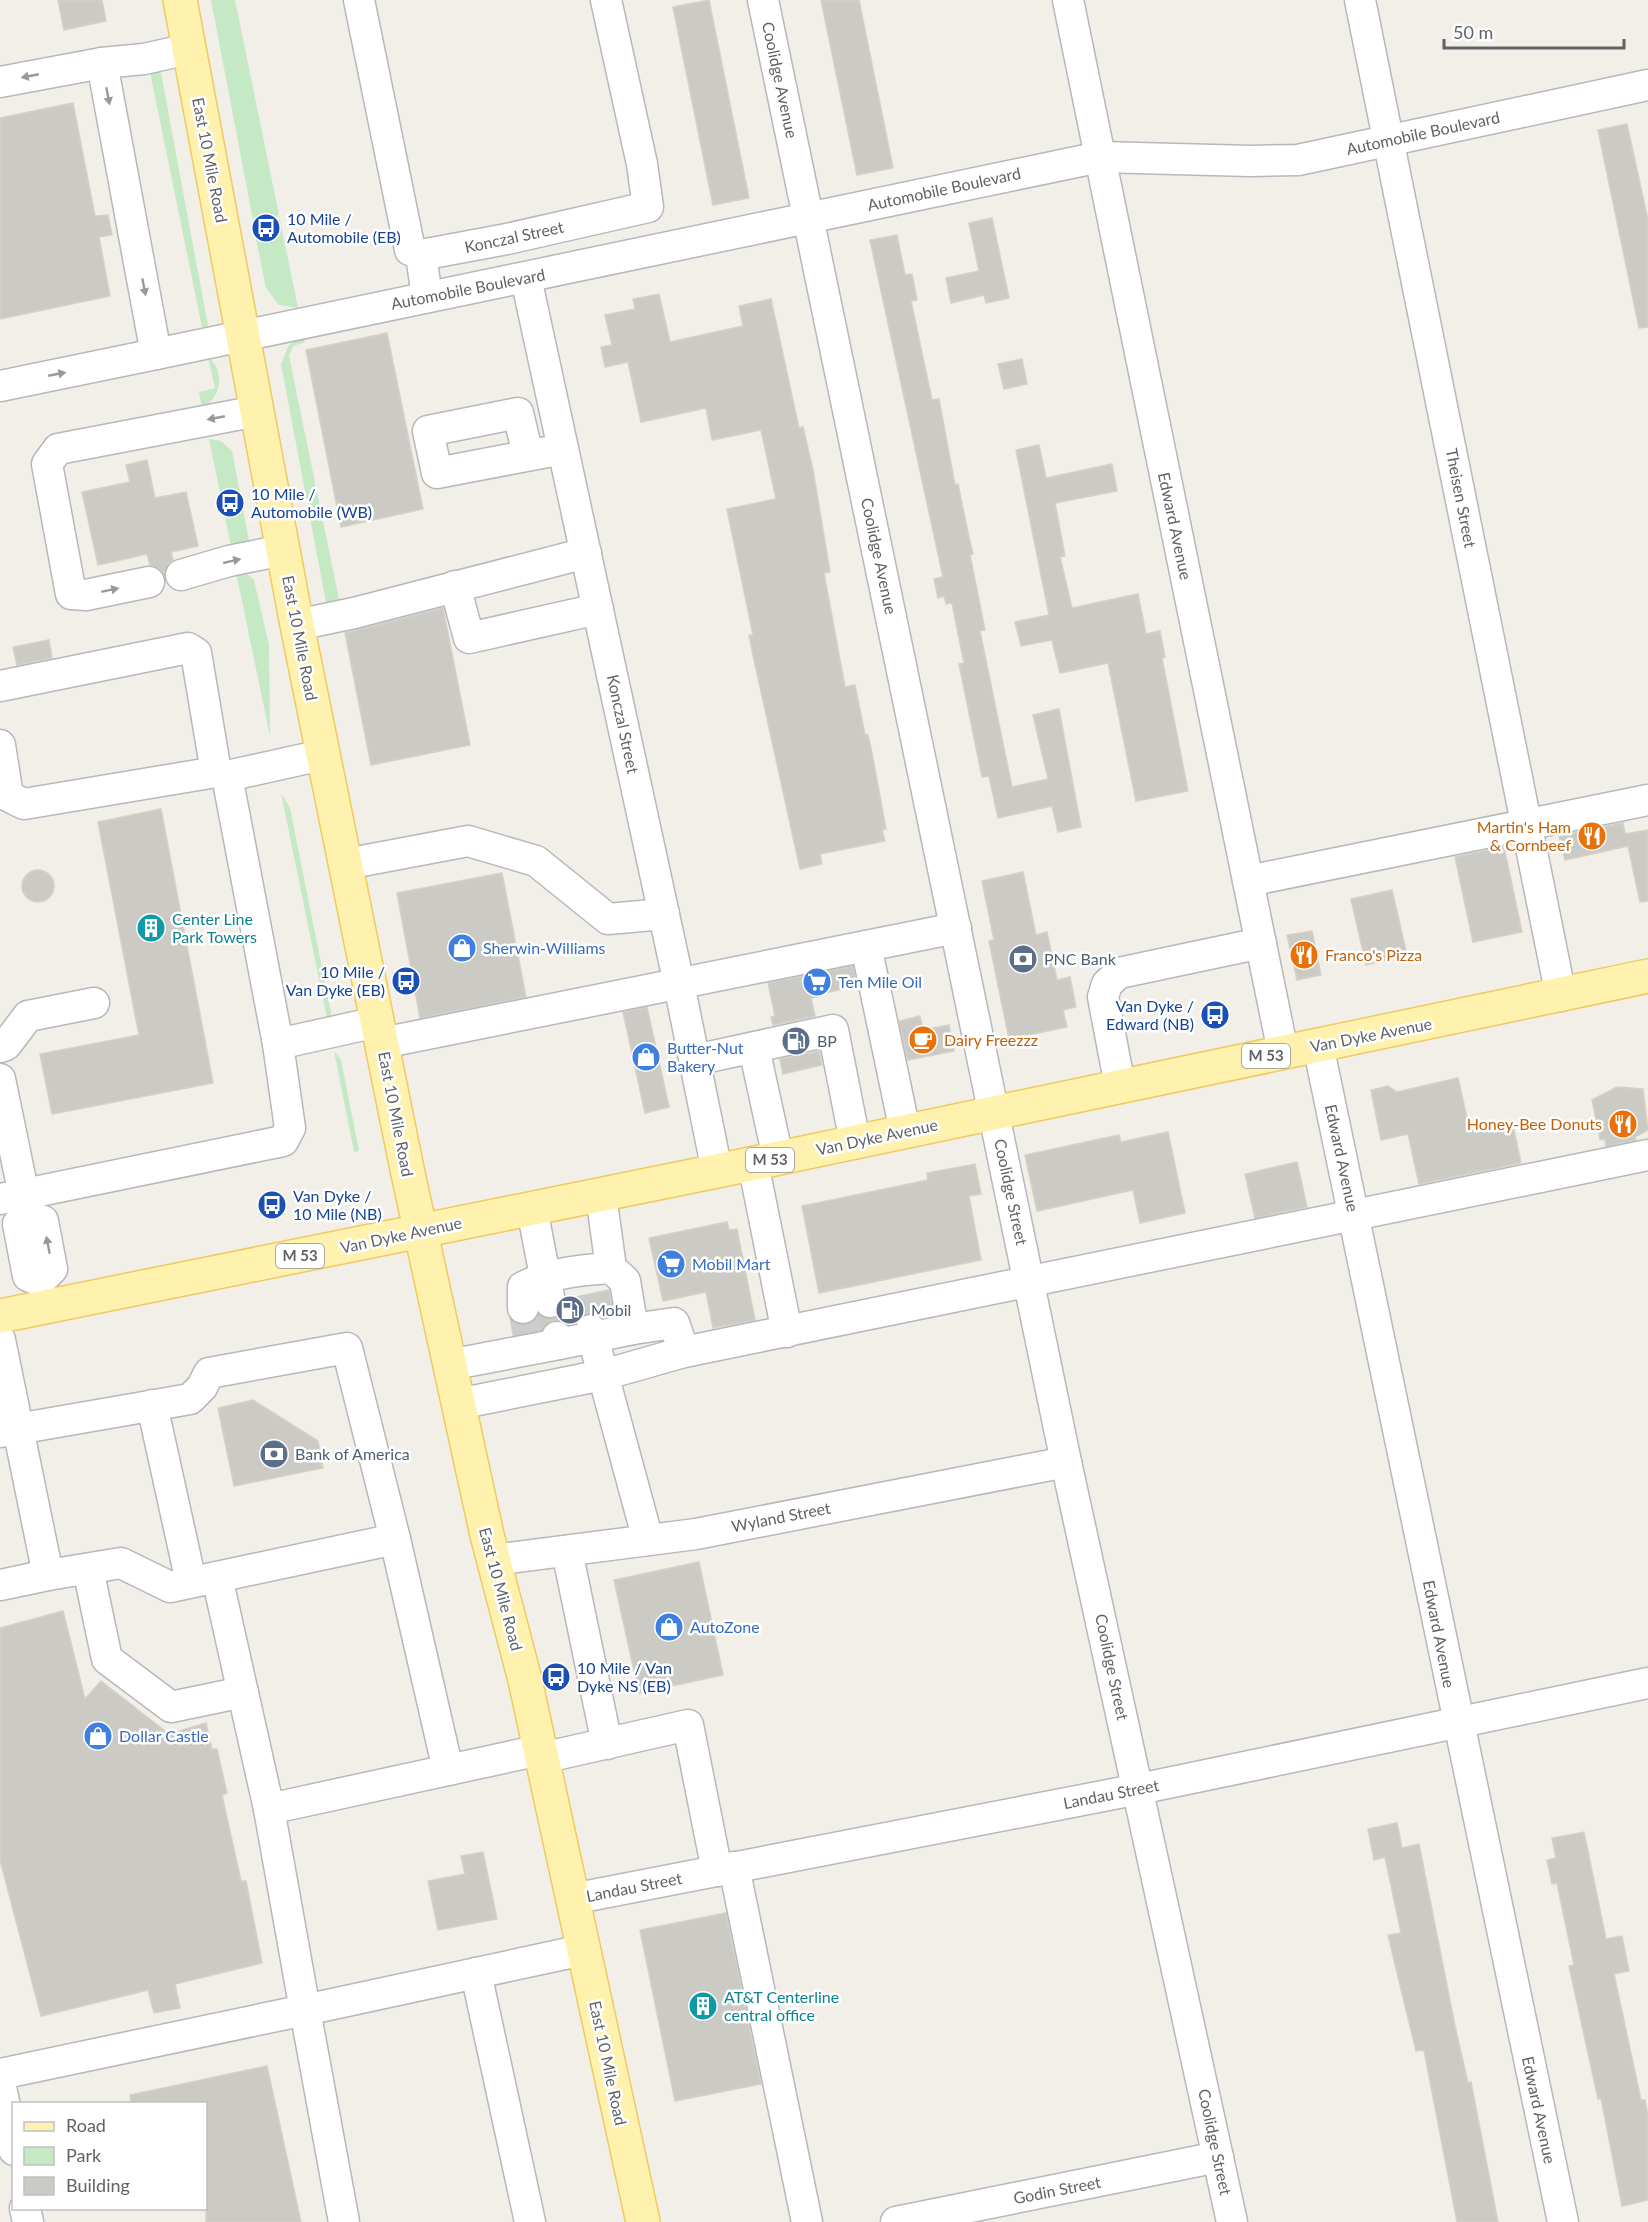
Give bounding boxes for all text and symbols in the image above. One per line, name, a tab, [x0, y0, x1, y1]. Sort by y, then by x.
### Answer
scale bar	[1444, 12, 1624, 50]
street label: Coolidge Avenue	[759, 20, 802, 140]
text: 50 m	[1453, 21, 1493, 43]
one-way arrow	[21, 72, 40, 81]
one-way arrow	[104, 86, 113, 105]
street label: East 10 Mile Road	[189, 96, 232, 224]
street label: Automobile Boulevard	[1344, 107, 1501, 158]
street label: Automobile Boulevard	[865, 163, 1022, 214]
place label: 10 Mile / Automobile (EB)	[287, 209, 401, 246]
bus stop icon: 10 Mile / Automobile (EB)	[250, 212, 282, 244]
street label: Konczal Street	[463, 217, 565, 256]
street label: Automobile Boulevard	[389, 264, 547, 313]
one-way arrow	[140, 278, 149, 297]
one-way arrow	[48, 369, 67, 378]
one-way arrow	[206, 414, 225, 423]
street label: Theisen Street	[1443, 446, 1481, 550]
street label: Edward Avenue	[1155, 470, 1196, 581]
place label: 10 Mile / Automobile (WB)	[251, 484, 372, 521]
bus stop icon: 10 Mile / Automobile (WB)	[214, 487, 246, 519]
street label: Coolidge Avenue	[858, 496, 901, 616]
one-way arrow	[222, 555, 241, 565]
street label: East 10 Mile Road	[279, 574, 322, 702]
one-way arrow	[101, 585, 120, 594]
street label: Konczal Street	[604, 673, 643, 775]
place label: Martin's Ham & Cornbeef	[1477, 817, 1571, 854]
restaurant icon: Martin's Ham & Cornbeef	[1576, 820, 1608, 852]
place label: Center Line Park Towers	[172, 909, 257, 946]
building icon: Center Line Park Towers	[135, 912, 167, 944]
shop icon: Sherwin-Williams	[446, 932, 478, 964]
place label: Sherwin-Williams	[483, 938, 606, 957]
restaurant icon: Franco's Pizza	[1288, 939, 1320, 971]
bank icon: PNC Bank	[1007, 943, 1039, 975]
place label: Franco's Pizza	[1325, 945, 1422, 964]
place label: PNC Bank	[1044, 949, 1117, 968]
place label: 10 Mile / Van Dyke (EB)	[286, 962, 385, 999]
bus stop icon: 10 Mile / Van Dyke (EB)	[390, 965, 422, 997]
supermarket icon: Ten Mile Oil	[801, 966, 833, 998]
place label: Ten Mile Oil	[838, 972, 922, 991]
place label: Van Dyke / Edward (NB)	[1106, 996, 1194, 1033]
bus stop icon: Van Dyke / Edward (NB)	[1199, 999, 1231, 1031]
street label: Van Dyke Avenue	[1308, 1013, 1433, 1056]
cafe icon: Dairy Freezzz	[907, 1024, 939, 1056]
fuel station icon: BP	[780, 1025, 812, 1057]
place label: Dairy Freezzz	[944, 1030, 1038, 1049]
place label: BP	[817, 1031, 837, 1050]
place label: Butter-Nut Bakery	[667, 1038, 744, 1075]
shop icon: Butter-Nut Bakery	[630, 1041, 662, 1073]
road number: M 53	[1242, 1044, 1290, 1068]
street label: East 10 Mile Road	[375, 1050, 418, 1178]
street label: Edward Avenue	[1322, 1102, 1363, 1213]
restaurant icon: Honey-Bee Donuts	[1607, 1108, 1639, 1140]
street label: Van Dyke Avenue	[814, 1114, 939, 1159]
place label: Honey-Bee Donuts	[1467, 1114, 1602, 1133]
street label: Coolidge Street	[991, 1137, 1032, 1247]
road number: M 53	[746, 1148, 794, 1172]
place label: Van Dyke / 10 Mile (NB)	[293, 1186, 382, 1223]
bus stop icon: Van Dyke / 10 Mile (NB)	[256, 1189, 288, 1221]
street label: Van Dyke Avenue	[338, 1212, 463, 1257]
one-way arrow	[43, 1236, 53, 1254]
road number: M 53	[276, 1244, 324, 1268]
supermarket icon: Mobil Mart	[655, 1248, 687, 1280]
place label: Mobil Mart	[692, 1254, 771, 1273]
fuel station icon: Mobil	[554, 1294, 586, 1326]
place label: Mobil	[591, 1300, 631, 1319]
bank icon: Bank of America	[258, 1438, 290, 1470]
place label: Bank of America	[295, 1444, 410, 1463]
street label: Wyland Street	[730, 1498, 832, 1535]
street label: East 10 Mile Road	[476, 1525, 527, 1653]
street label: Edward Avenue	[1420, 1578, 1459, 1689]
shop icon: AutoZone	[653, 1611, 685, 1643]
street label: Coolidge Street	[1092, 1612, 1133, 1722]
place label: AutoZone	[690, 1617, 760, 1636]
place label: 10 Mile / Van Dyke NS (EB)	[577, 1658, 672, 1695]
bus stop icon: 10 Mile / Van Dyke NS (EB)	[540, 1661, 572, 1693]
shop icon: Dollar Castle	[82, 1720, 114, 1752]
place label: Dollar Castle	[119, 1726, 209, 1745]
street label: Landau Street	[1061, 1775, 1161, 1812]
street label: Landau Street	[584, 1868, 684, 1905]
place label: AT&T Centerline central office	[724, 1987, 839, 2024]
building icon: AT&T Centerline central office	[687, 1990, 719, 2022]
street label: East 10 Mile Road	[586, 1999, 631, 2127]
street label: Edward Avenue	[1519, 2054, 1560, 2165]
street label: Coolidge Street	[1195, 2087, 1236, 2197]
legend	[12, 2102, 207, 2210]
text: Road	[66, 2114, 106, 2136]
text: Park	[66, 2144, 102, 2166]
street label: Godin Street	[1012, 2172, 1102, 2207]
text: Building	[66, 2174, 130, 2196]

